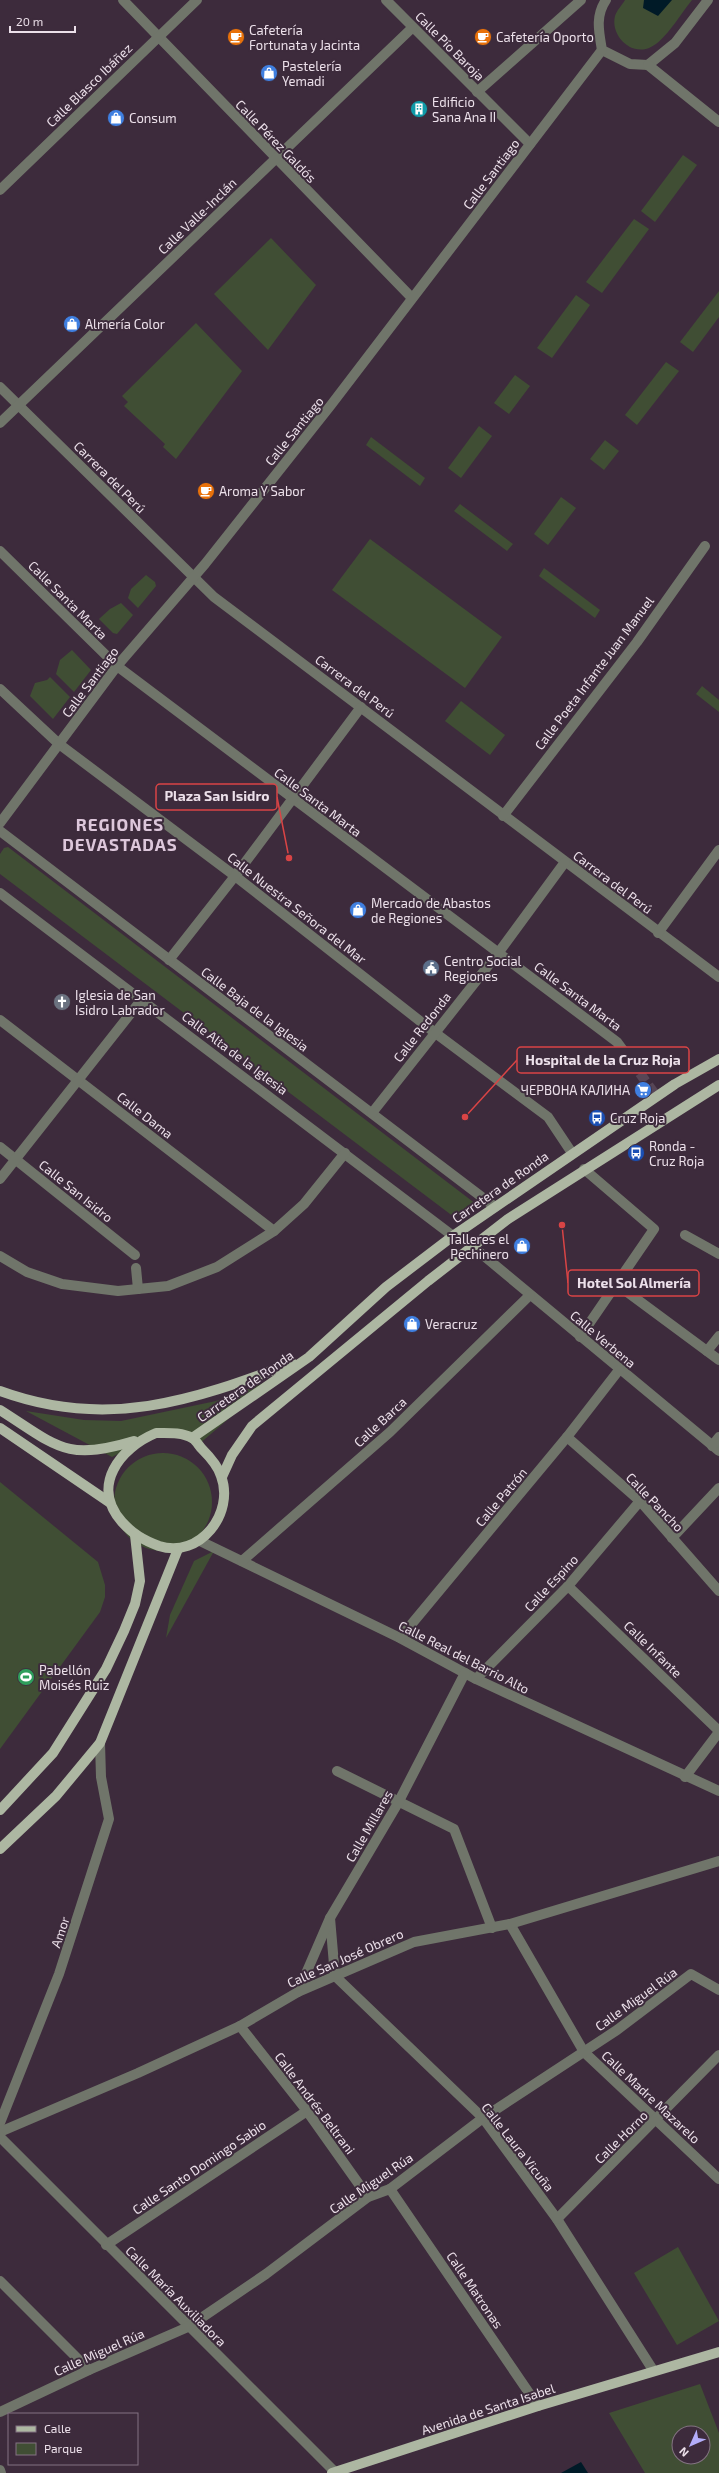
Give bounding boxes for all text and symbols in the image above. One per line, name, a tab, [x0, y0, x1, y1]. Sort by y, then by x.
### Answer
scale bar	[10, 8, 75, 34]
street label: Calle Pío Baroja	[412, 8, 488, 84]
text: 20 m	[16, 14, 43, 28]
place label: Cafetería Fortunata y Jacinta	[249, 22, 360, 53]
cafe icon: Cafetería Fortunata y Jacinta	[226, 27, 246, 47]
cafe icon: Cafetería Oporto	[473, 27, 493, 47]
place label: Cafetería Oporto	[496, 29, 594, 45]
street label: Calle Blasco Ibáñez	[43, 40, 135, 130]
place label: Pastelería Yemadi	[282, 58, 342, 89]
shop icon: Pastelería Yemadi	[259, 63, 279, 83]
place label: Edificio Sana Ana II	[432, 94, 496, 125]
street label: Calle Pérez Galdós	[232, 96, 320, 186]
building icon: Edificio Sana Ana II	[409, 99, 429, 119]
shop icon: Consum	[106, 108, 126, 128]
place label: Consum	[129, 110, 177, 126]
street label: Calle Santiago	[459, 136, 523, 212]
street label: Calle Valle-Inclán	[154, 174, 240, 258]
shop icon: Almería Color	[62, 314, 82, 334]
place label: Almería Color	[85, 316, 165, 332]
street label: Calle Santiago	[261, 393, 327, 469]
street label: Carrera del Perú	[71, 438, 149, 516]
cafe icon: Aroma Y Sabor	[196, 481, 216, 501]
place label: Aroma Y Sabor	[219, 483, 305, 499]
street label: Calle Santa Marta	[25, 557, 111, 643]
street label: Calle Poeta Infante Juan Manuel	[531, 593, 657, 753]
street label: Calle Santiago	[58, 644, 122, 720]
street label: Carrera del Perú	[312, 651, 398, 721]
street label: Calle Santa Marta	[271, 764, 365, 840]
callout: Plaza San Isidro	[156, 784, 277, 810]
text: Plaza San Isidro	[164, 787, 270, 804]
district label: REGIONES DEVASTADAS	[62, 814, 178, 854]
street label: Carrera del Perú	[570, 847, 656, 917]
street label: Calle Nuestra Señora del Mar	[224, 849, 370, 967]
place label: Mercado de Abastos de Regiones	[371, 895, 491, 926]
shop icon: Mercado de Abastos de Regiones	[348, 900, 368, 920]
place label: Centro Social Regiones	[444, 953, 522, 984]
public building icon: Centro Social Regiones	[421, 958, 441, 978]
street label: Calle Santa Marta	[531, 958, 625, 1034]
street label: Calle Baja de la Iglesia	[198, 963, 312, 1055]
place label: Iglesia de San Isidro Labrador	[75, 987, 165, 1018]
street label: Calle Redonda	[390, 989, 454, 1065]
church icon: Iglesia de San Isidro Labrador	[52, 992, 72, 1012]
street label: Calle Alta de la Iglesia	[179, 1008, 291, 1098]
callout: Hospital de la Cruz Roja	[517, 1047, 689, 1073]
text: Hospital de la Cruz Roja	[525, 1051, 681, 1068]
supermarket icon: ЧЕРВOHA KAЛИHA	[633, 1080, 653, 1100]
place label: ЧЕРВOHA KAЛИHA	[521, 1082, 630, 1098]
street label: Calle Dama	[114, 1088, 176, 1142]
bus stop icon: Cruz Roja	[587, 1108, 607, 1128]
place label: Cruz Roja	[610, 1110, 665, 1126]
place label: Ronda - Cruz Roja	[649, 1138, 704, 1169]
bus stop icon: Ronda - Cruz Roja	[626, 1143, 646, 1163]
street label: Carretera de Ronda	[449, 1148, 551, 1226]
street label: Calle San Isidro	[36, 1156, 116, 1226]
place label: Talleres el Pechinero	[448, 1231, 509, 1262]
shop icon: Talleres el Pechinero	[512, 1236, 532, 1256]
callout: Hotel Sol Almería	[568, 1270, 699, 1296]
text: Hotel Sol Almería	[577, 1274, 691, 1291]
street label: Calle Verbena	[567, 1307, 639, 1371]
shop icon: Veracruz	[402, 1314, 422, 1334]
place label: Veracruz	[425, 1316, 477, 1332]
street label: Carretera de Ronda	[194, 1347, 296, 1425]
street label: Calle Barca	[350, 1394, 410, 1450]
street label: Calle Patrón	[472, 1464, 530, 1530]
street label: Calle Pancho	[623, 1469, 687, 1535]
street label: Calle Espino	[521, 1551, 581, 1615]
street label: Calle Real del Barrio Alto	[396, 1617, 532, 1697]
street label: Calle Infante	[621, 1617, 685, 1681]
place label: Pabellón Moisés Ruiz	[39, 1662, 109, 1693]
sports icon: Pabellón Moisés Ruiz	[16, 1667, 36, 1687]
street label: Calle Millares	[342, 1787, 396, 1865]
street label: Amor	[47, 1914, 73, 1950]
street label: Calle San José Obrero	[284, 1925, 406, 1991]
street label: Calle Miguel Rúa	[592, 1964, 680, 2034]
street label: Calle Madre Mazarelo	[599, 2047, 703, 2147]
street label: Calle Andrés Beltrani	[271, 2049, 359, 2157]
street label: Calle Laura Vicuña	[478, 2100, 558, 2194]
street label: Calle Horno	[591, 2107, 651, 2167]
street label: Calle Santo Domingo Sabio	[129, 2116, 269, 2218]
street label: Calle Miguel Rúa	[326, 2149, 416, 2217]
street label: Calle María Auxiliadora	[122, 2242, 230, 2350]
street label: Calle Matronas	[443, 2248, 507, 2332]
street label: Calle Miguel Rúa	[51, 2325, 147, 2379]
street label: Avenida de Santa Isabel	[419, 2380, 557, 2438]
legend	[8, 2413, 138, 2465]
text: Calle	[44, 2421, 71, 2435]
north arrow	[671, 2425, 711, 2465]
text: Parque	[44, 2441, 82, 2455]
text: N	[676, 2445, 691, 2460]

